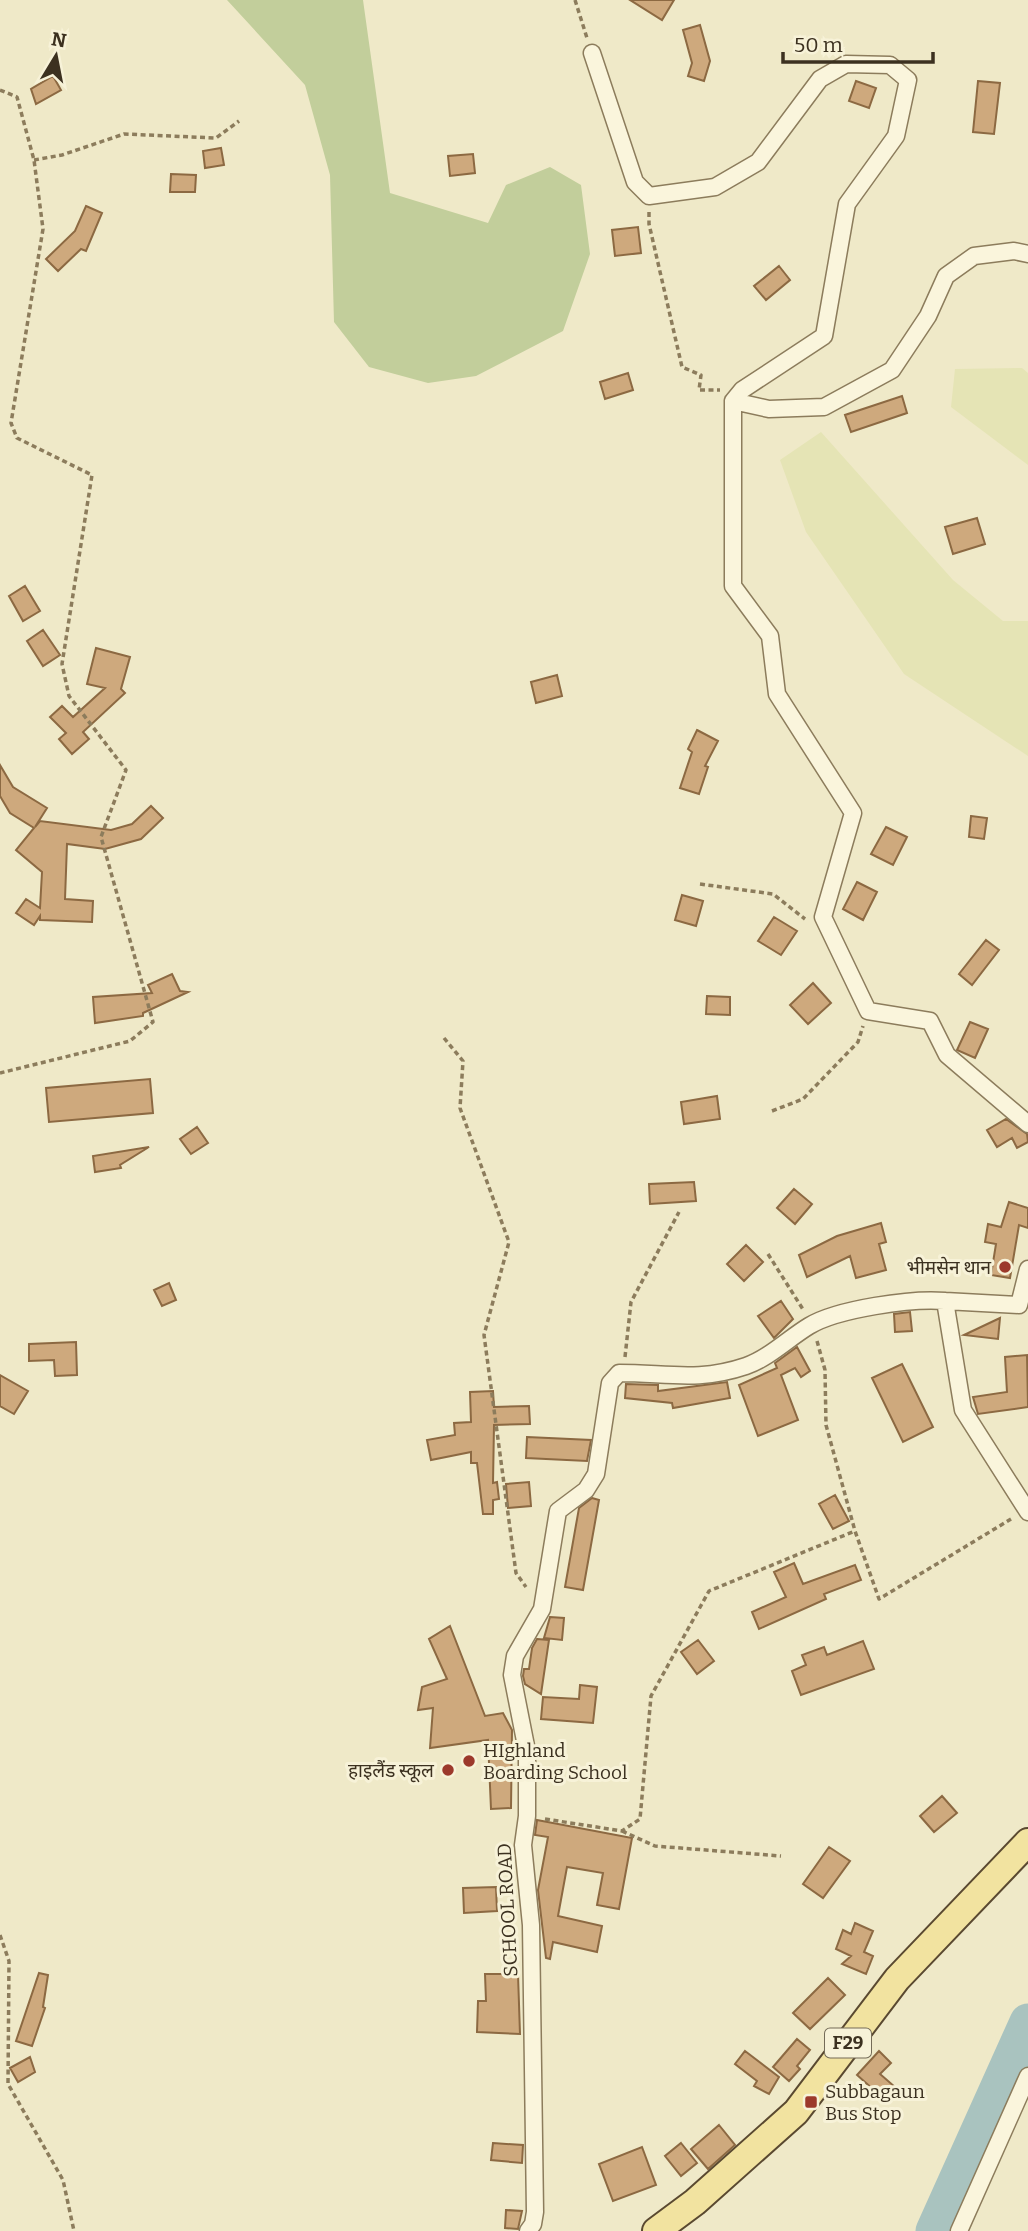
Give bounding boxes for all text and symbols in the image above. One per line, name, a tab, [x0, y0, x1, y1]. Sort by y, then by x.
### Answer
north arrow	[21, 21, 91, 91]
scale bar	[783, 21, 934, 65]
text: N	[50, 27, 68, 52]
text: 50 m	[794, 32, 843, 58]
place label: भीमसेन थान	[907, 1256, 991, 1279]
marker: भीमसेन थान	[997, 1259, 1013, 1275]
place label: HIghland Boarding School	[483, 1739, 627, 1784]
marker: HIghland Boarding School	[461, 1753, 477, 1769]
place label: हाइलैंड स्कूल	[348, 1759, 435, 1783]
marker: हाइलैंड स्कूल	[440, 1762, 456, 1778]
street label: SCHOOL ROAD	[493, 1843, 522, 1977]
road number: F29	[825, 2028, 871, 2057]
place label: Subbagaun Bus Stop	[825, 2080, 925, 2125]
marker: Subbagaun Bus Stop	[803, 2094, 819, 2110]

